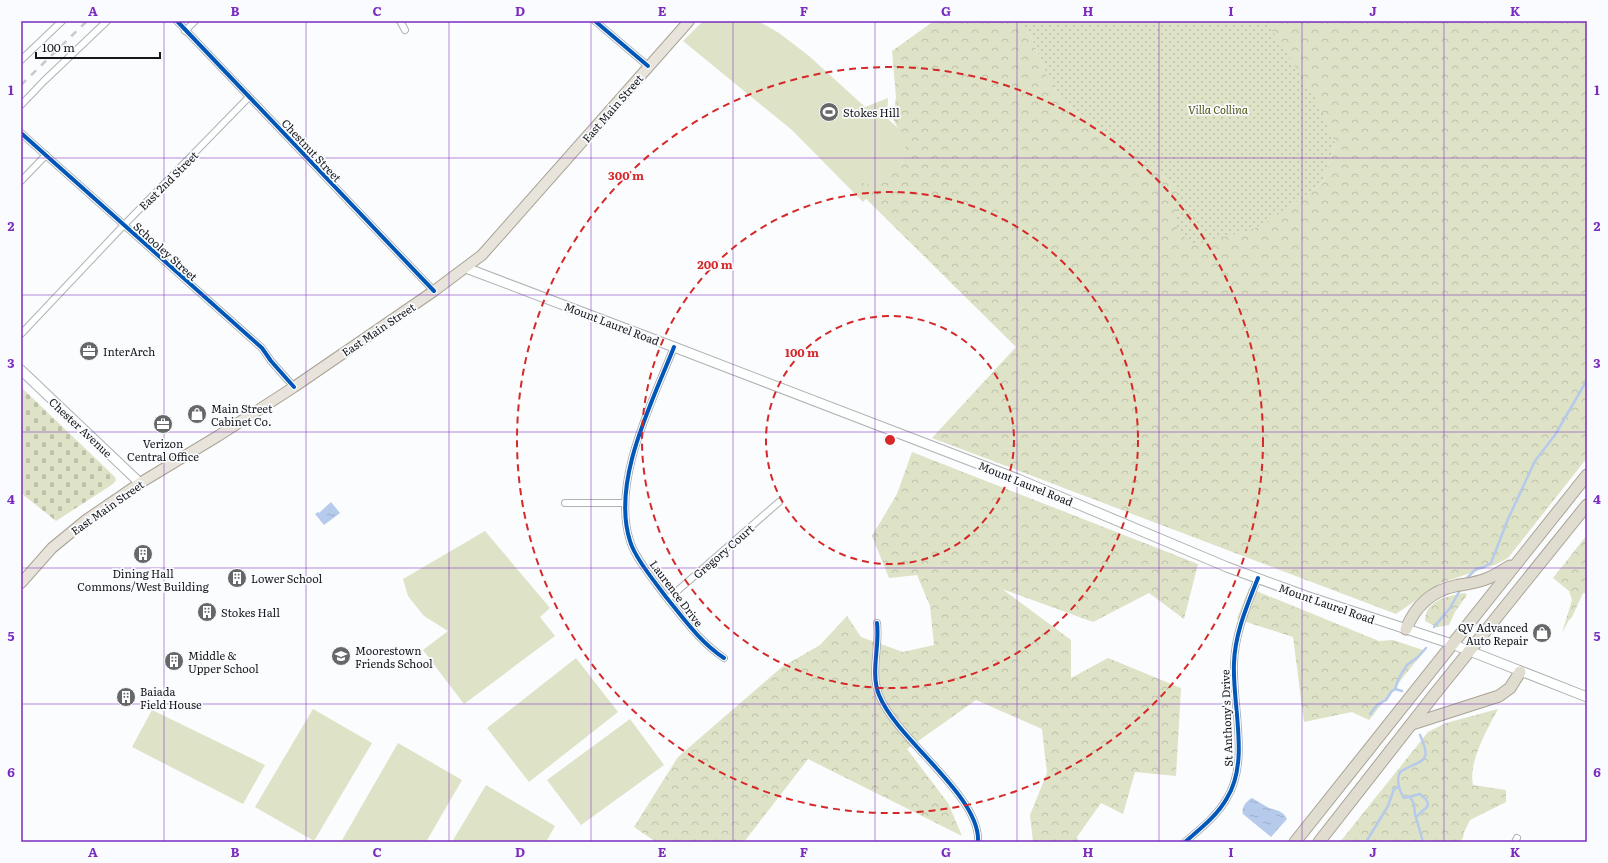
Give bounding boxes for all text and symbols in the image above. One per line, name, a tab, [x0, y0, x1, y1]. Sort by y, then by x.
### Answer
text: A	[88, 1, 98, 20]
text: B	[231, 1, 240, 20]
text: C	[372, 1, 382, 20]
text: D	[515, 1, 525, 20]
text: E	[658, 1, 667, 20]
text: F	[800, 1, 808, 20]
text: G	[941, 1, 951, 20]
text: H	[1083, 1, 1094, 20]
text: I	[1228, 1, 1234, 20]
text: J	[1369, 1, 1377, 20]
text: K	[1510, 1, 1521, 20]
scale bar	[36, 34, 160, 60]
text: 100 m	[42, 38, 75, 56]
street label: East Main Street	[578, 70, 647, 146]
text: 1	[8, 80, 14, 99]
text: 1	[1594, 80, 1600, 99]
sports icon: Stokes Hill	[818, 101, 840, 123]
park label: Villa Collina	[1188, 101, 1249, 117]
place label: Stokes Hill	[843, 104, 900, 120]
street label: Chestnut Street	[278, 115, 346, 186]
street label: East 2nd Street	[135, 147, 201, 213]
text: 300 m	[608, 166, 644, 184]
text: 2	[8, 216, 15, 235]
text: 2	[1594, 216, 1601, 235]
street label: Schooley Street	[131, 218, 202, 284]
text: 200 m	[697, 255, 733, 273]
street label: East Main Street	[338, 298, 418, 360]
street label: Mount Laurel Road	[562, 298, 662, 349]
office icon: InterArch	[78, 340, 100, 362]
place label: InterArch	[103, 343, 155, 359]
text: 100 m	[785, 343, 819, 361]
text: 3	[7, 353, 15, 372]
text: 3	[1593, 353, 1601, 372]
street label: Chester Avenue	[46, 393, 116, 461]
place label: Main Street Cabinet Co.	[211, 400, 273, 429]
shop icon: Main Street Cabinet Co.	[186, 403, 208, 425]
office icon: Verizon Central Office	[152, 413, 174, 435]
centre of rings	[883, 433, 897, 447]
place label: Verizon Central Office	[127, 435, 199, 464]
street label: Mount Laurel Road	[976, 457, 1076, 509]
street label: East Main Street	[67, 476, 147, 538]
text: 4	[7, 489, 15, 508]
text: 4	[1593, 489, 1601, 508]
street label: Gregory Court	[689, 520, 757, 582]
building icon: Dining Hall Commons/West Building	[132, 543, 154, 565]
street label: Laurence Drive	[647, 556, 708, 630]
place label: Dining Hall Commons/West Building	[77, 565, 210, 594]
building icon: Lower School	[226, 567, 248, 589]
place label: Lower School	[251, 570, 323, 586]
street label: Mount Laurel Road	[1277, 579, 1377, 627]
building icon: Stokes Hall	[196, 601, 218, 623]
place label: Stokes Hall	[221, 604, 280, 620]
place label: QV Advanced Auto Repair	[1458, 619, 1529, 648]
shop icon: QV Advanced Auto Repair	[1531, 622, 1553, 644]
text: 5	[7, 626, 15, 645]
text: 5	[1593, 626, 1601, 645]
place label: Moorestown Friends School	[355, 642, 433, 671]
school or university icon: Moorestown Friends School	[330, 645, 352, 667]
place label: Middle & Upper School	[188, 647, 259, 676]
building icon: Middle & Upper School	[163, 650, 185, 672]
street label: St Anthony's Drive	[1216, 669, 1236, 767]
place label: Baiada Field House	[140, 683, 202, 712]
building icon: Baiada Field House	[115, 686, 137, 708]
text: 6	[7, 762, 15, 781]
text: 6	[1593, 762, 1601, 781]
text: A	[88, 842, 98, 861]
text: B	[231, 842, 240, 861]
text: C	[372, 842, 382, 861]
text: D	[515, 842, 525, 861]
text: E	[658, 842, 667, 861]
text: F	[800, 842, 808, 861]
text: G	[941, 842, 951, 861]
text: H	[1083, 842, 1094, 861]
text: I	[1228, 842, 1234, 861]
text: J	[1369, 842, 1377, 861]
text: K	[1510, 842, 1521, 861]

